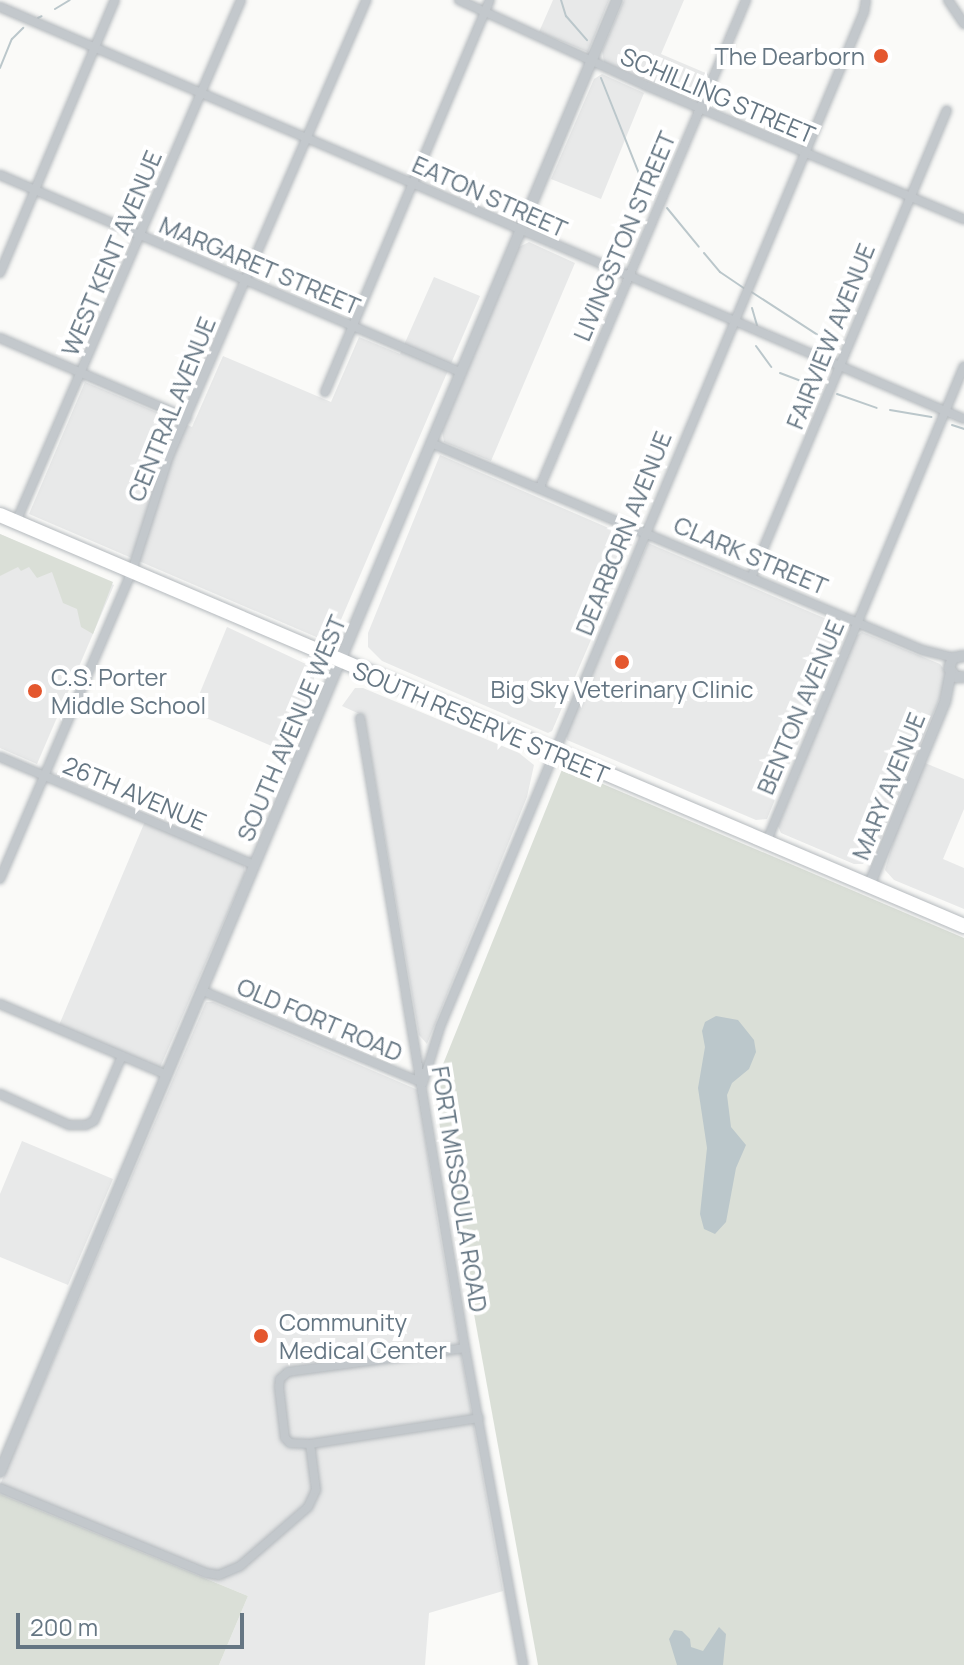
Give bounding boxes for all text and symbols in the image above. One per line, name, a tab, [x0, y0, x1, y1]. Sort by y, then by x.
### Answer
street label: SCHILLING STREET	[617, 41, 819, 149]
place label: The Dearborn	[714, 42, 865, 70]
marker: The Dearborn	[872, 47, 890, 65]
street label: LIVINGSTON STREET	[567, 127, 681, 345]
street label: WEST KENT AVENUE	[54, 145, 168, 361]
street label: EATON STREET	[408, 149, 572, 243]
street label: MARGARET STREET	[155, 210, 365, 320]
street label: FAIRVIEW AVENUE	[780, 239, 880, 433]
street label: CENTRAL AVENUE	[121, 312, 221, 506]
street label: DEARBORN AVENUE	[569, 427, 677, 639]
street label: CLARK STREET	[670, 510, 832, 600]
street label: SOUTH AVENUE WEST	[230, 611, 352, 845]
street label: BENTON AVENUE	[750, 616, 850, 798]
marker: Big Sky Veterinary Clinic	[613, 653, 631, 671]
street label: SOUTH RESERVE STREET	[349, 655, 613, 789]
place label: C.S. Porter Middle School	[51, 663, 206, 719]
place label: Big Sky Veterinary Clinic	[490, 675, 754, 703]
marker: C.S. Porter Middle School	[26, 682, 44, 700]
street label: MARY AVENUE	[845, 708, 931, 864]
street label: 26TH AVENUE	[59, 750, 211, 836]
street label: OLD FORT ROAD	[233, 971, 407, 1067]
street label: FORT MISSOULA ROAD	[426, 1064, 494, 1314]
place label: Community Medical Center	[279, 1308, 447, 1364]
marker: Community Medical Center	[250, 1325, 272, 1347]
scale bar	[20, 1597, 248, 1647]
text: 200 m	[30, 1610, 98, 1643]

